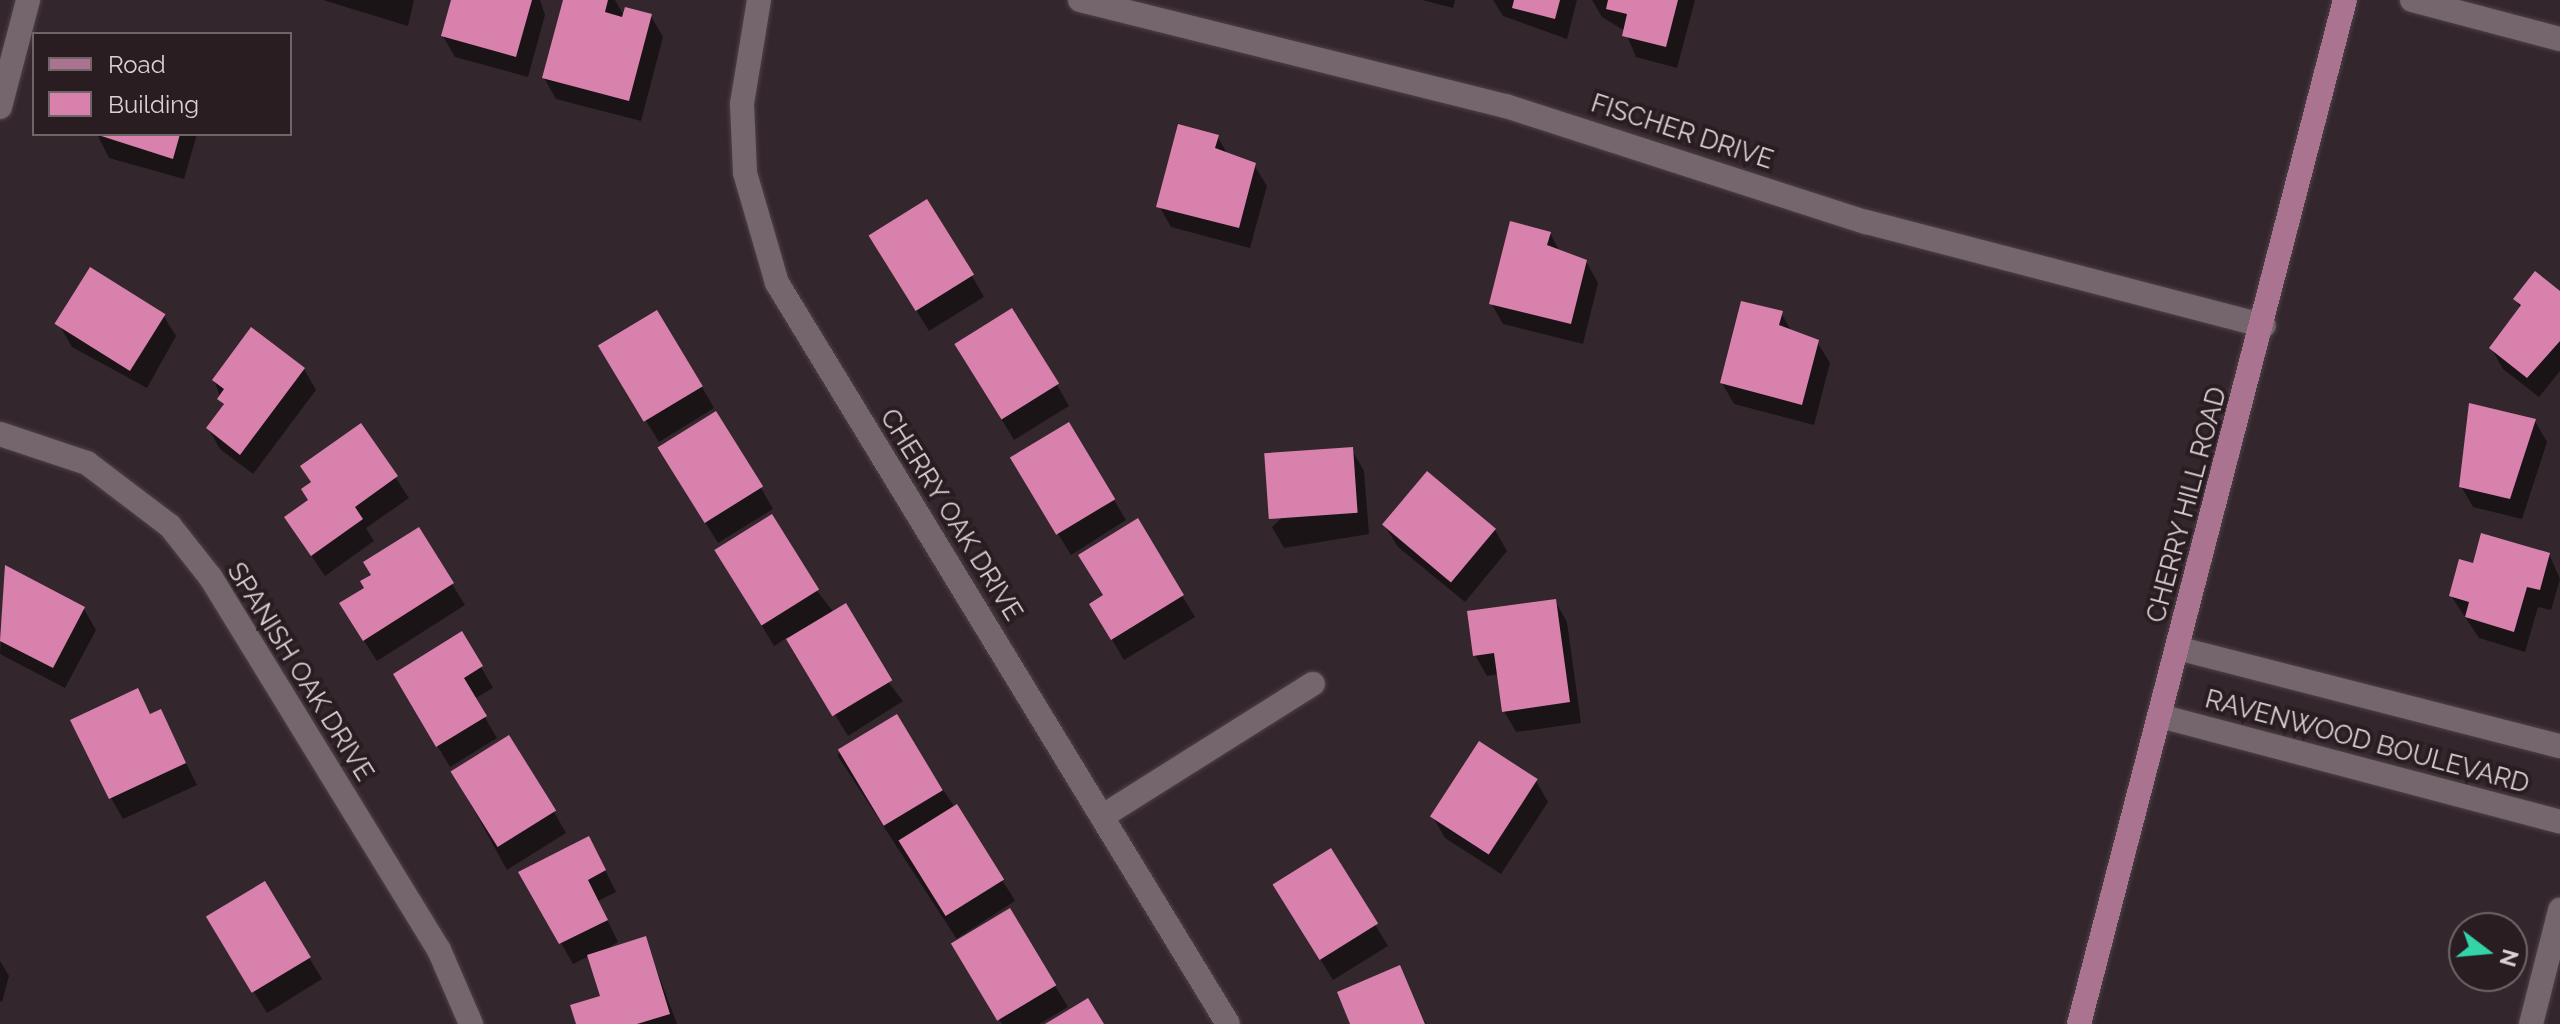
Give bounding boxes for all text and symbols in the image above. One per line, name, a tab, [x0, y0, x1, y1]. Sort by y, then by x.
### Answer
legend	[32, 32, 292, 136]
text: Road	[108, 50, 166, 79]
street label: FISCHER DRIVE	[1587, 88, 1777, 176]
text: Building	[108, 90, 199, 119]
street label: CHERRY HILL ROAD	[2140, 383, 2234, 627]
street label: CHERRY OAK DRIVE	[873, 403, 1029, 627]
street label: SPANISH OAK DRIVE	[220, 557, 380, 787]
street label: RAVENWOOD BOULEVARD	[2202, 684, 2532, 800]
north arrow	[2448, 912, 2528, 992]
text: N	[2494, 946, 2524, 970]

